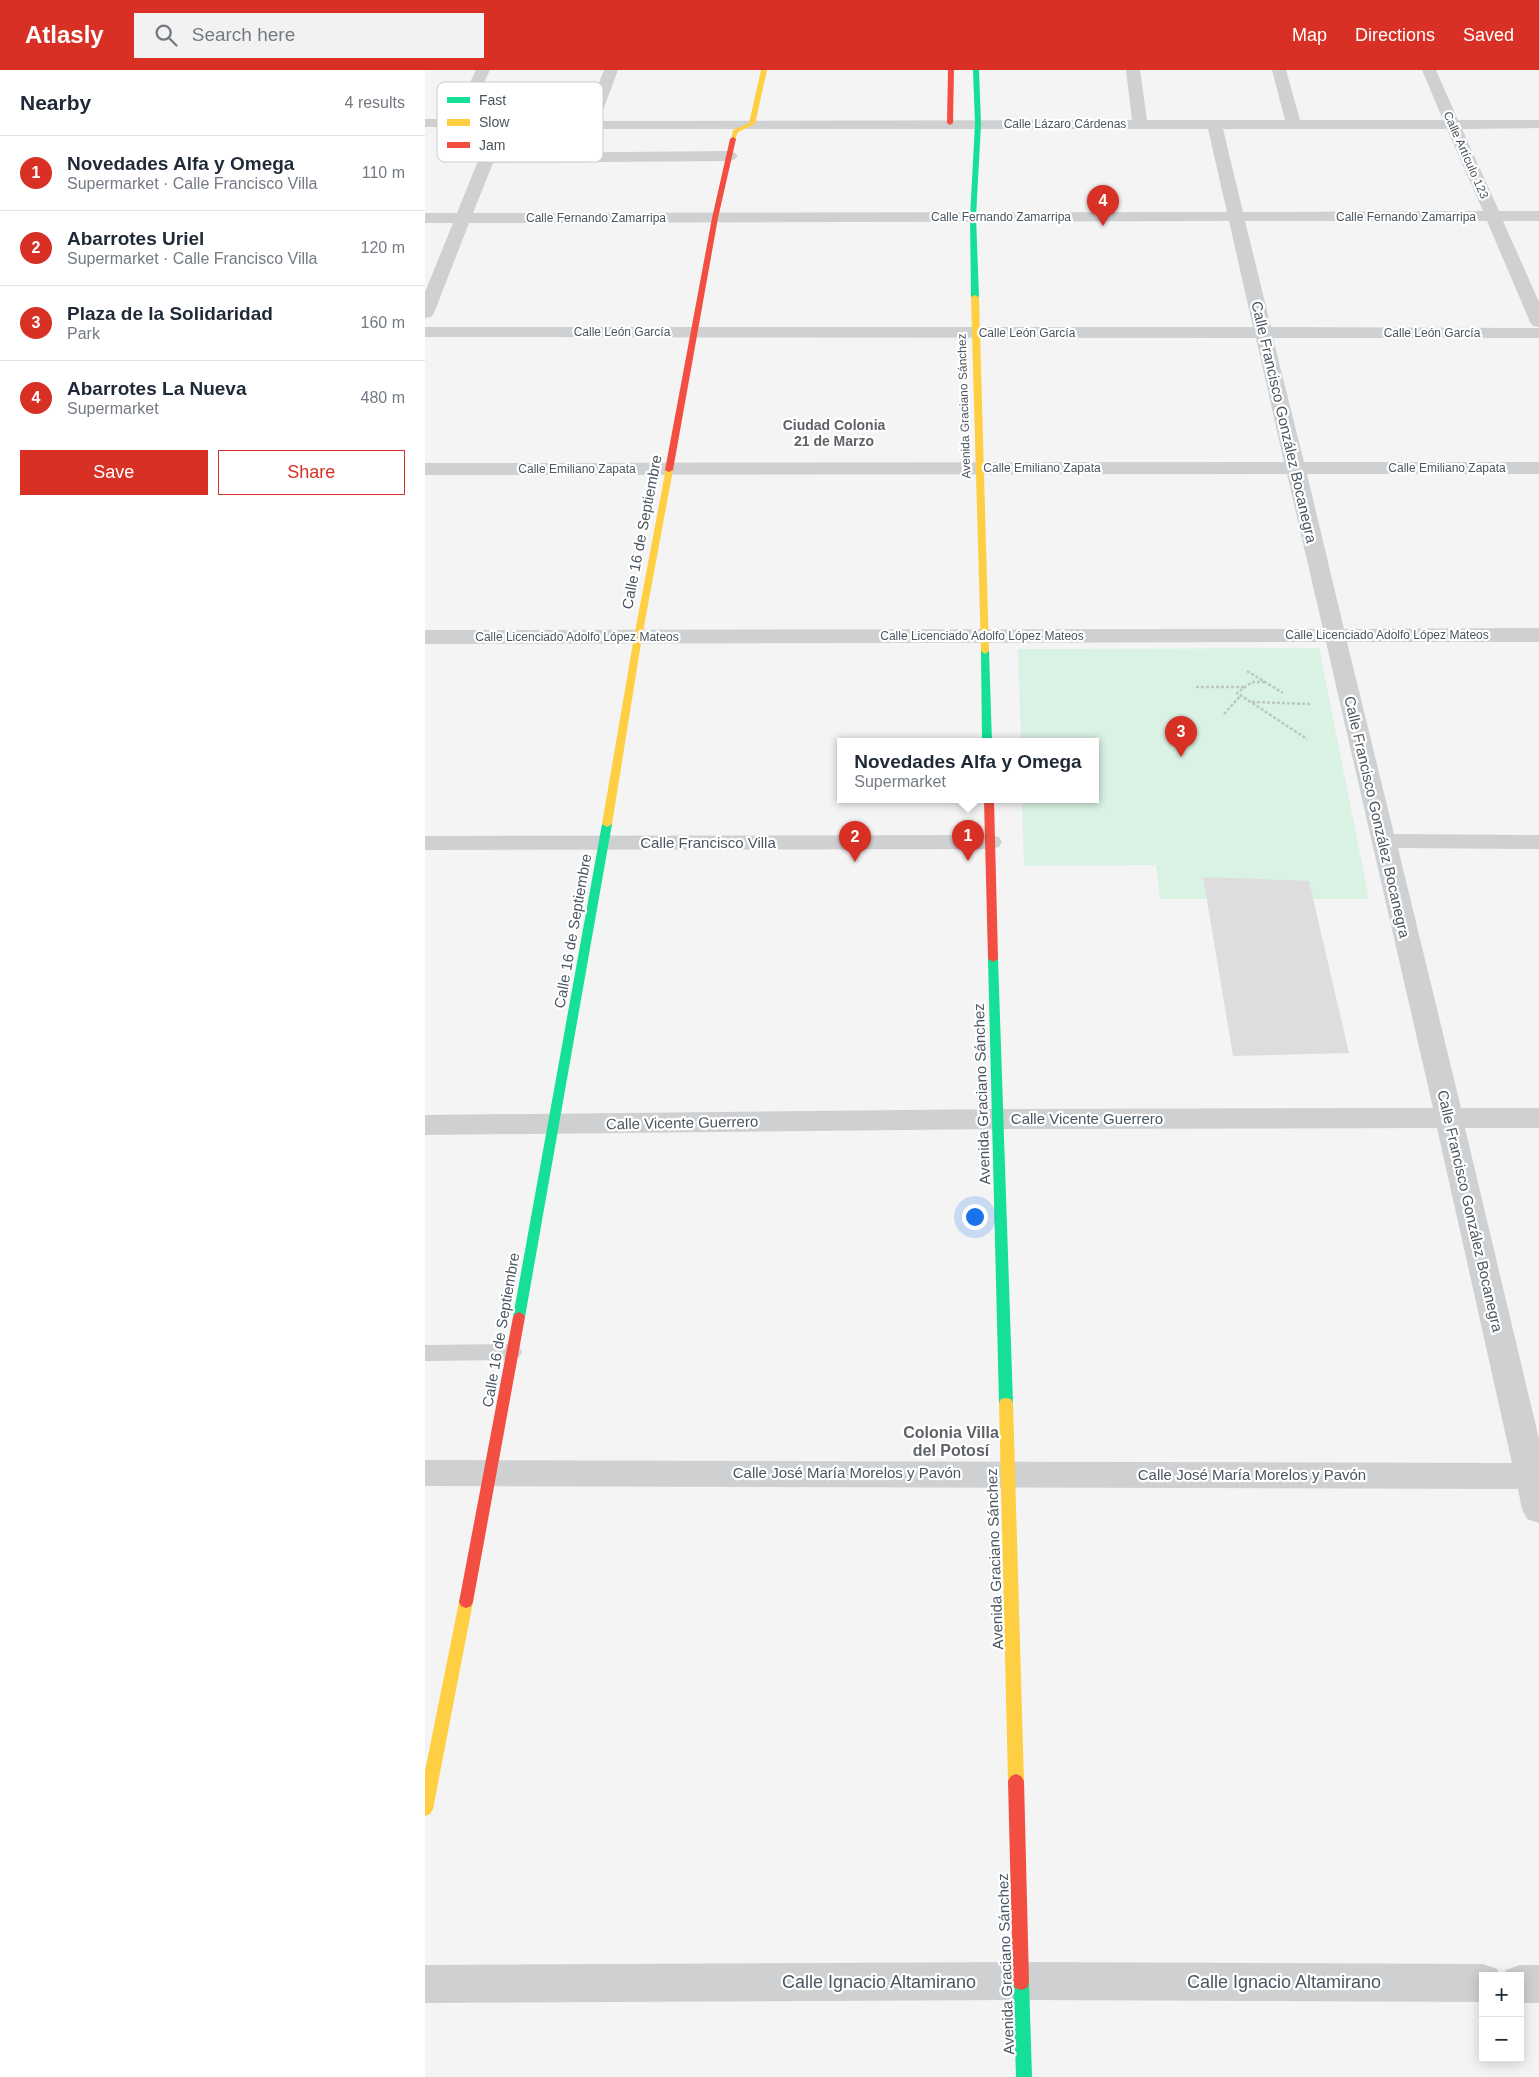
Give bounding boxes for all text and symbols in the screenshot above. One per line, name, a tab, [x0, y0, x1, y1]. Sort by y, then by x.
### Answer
search box	[134, 13, 484, 58]
text: Atlasly	[25, 21, 104, 48]
icon: search	[152, 21, 180, 49]
text: Search here	[192, 24, 295, 45]
text: Map	[1292, 25, 1327, 45]
text: Directions	[1355, 25, 1435, 45]
text: Saved	[1463, 25, 1514, 45]
legend	[437, 82, 603, 162]
text: Nearby	[20, 91, 91, 114]
text: Fast	[479, 92, 506, 108]
text: 4 results	[345, 94, 405, 111]
street label: Calle Artículo 123	[1440, 109, 1492, 201]
text: Slow	[479, 114, 510, 130]
street label: Calle Lázaro Cárdenas	[1004, 117, 1126, 131]
text: Jam	[479, 137, 505, 153]
text: Novedades Alfa y Omega	[67, 153, 294, 174]
text: 1	[32, 164, 40, 181]
text: 110 m	[362, 164, 405, 181]
text: Supermarket · Calle Francisco Villa	[67, 175, 317, 192]
pin: 4	[1087, 185, 1119, 226]
street label: Calle Fernando Zamarripa	[931, 210, 1071, 224]
street label: Calle Fernando Zamarripa	[1336, 210, 1476, 224]
street label: Calle Fernando Zamarripa	[526, 211, 666, 225]
text: Abarrotes Uriel	[67, 228, 204, 249]
text: 2	[32, 239, 40, 256]
text: 120 m	[361, 239, 405, 256]
text: Supermarket · Calle Francisco Villa	[67, 250, 317, 267]
street label: Calle Francisco González Bocanegra	[1248, 299, 1321, 545]
text: Plaza de la Solidaridad	[67, 303, 273, 324]
text: 3	[32, 314, 40, 331]
text: 160 m	[361, 314, 405, 331]
text: Park	[67, 325, 100, 342]
street label: Calle León García	[574, 325, 671, 339]
street label: Calle León García	[979, 326, 1076, 340]
street label: Calle León García	[1384, 326, 1481, 340]
street label: Avenida Graciano Sánchez	[954, 333, 974, 479]
text: Abarrotes La Nueva	[67, 378, 247, 399]
text: 4	[32, 389, 40, 406]
text: 480 m	[361, 389, 405, 406]
text: Supermarket	[67, 400, 159, 417]
district label: Ciudad Colonia 21 de Marzo	[783, 417, 886, 449]
button: Save	[20, 450, 208, 495]
button: Share	[218, 450, 405, 495]
street label: Calle 16 de Septiembre	[618, 453, 665, 610]
street label: Calle Emiliano Zapata	[983, 461, 1101, 475]
street label: Calle Emiliano Zapata	[1388, 461, 1506, 475]
street label: Calle Emiliano Zapata	[518, 462, 636, 476]
street label: Calle Licenciado Adolfo López Mateos	[1285, 628, 1489, 642]
street label: Calle Licenciado Adolfo López Mateos	[880, 629, 1084, 643]
street label: Calle Licenciado Adolfo López Mateos	[475, 630, 679, 644]
street label: Calle Francisco González Bocanegra	[1341, 694, 1414, 940]
pin: 3	[1165, 716, 1197, 757]
popup	[837, 738, 1099, 803]
text: Novedades Alfa y Omega	[854, 751, 1082, 772]
text: Supermarket	[854, 773, 946, 790]
pin: 1	[952, 820, 984, 861]
pin: 2	[839, 821, 871, 862]
street label: Calle Francisco Villa	[640, 834, 776, 851]
street label: Calle 16 de Septiembre	[551, 852, 594, 1010]
street label: Avenida Graciano Sánchez	[970, 1003, 993, 1185]
street label: Calle Francisco González Bocanegra	[1434, 1088, 1507, 1334]
street label: Calle Vicente Guerrero	[1011, 1110, 1163, 1127]
street label: Calle Vicente Guerrero	[606, 1113, 758, 1132]
your location	[962, 1204, 988, 1230]
street label: Calle 16 de Septiembre	[479, 1251, 522, 1409]
district label: Colonia Villa del Potosí	[903, 1424, 999, 1459]
street label: Calle José María Morelos y Pavón	[733, 1464, 961, 1481]
street label: Calle José María Morelos y Pavón	[1138, 1466, 1366, 1483]
street label: Avenida Graciano Sánchez	[983, 1468, 1006, 1650]
street label: Avenida Graciano Sánchez	[994, 1873, 1017, 2055]
street label: Calle Ignacio Altamirano	[782, 1972, 976, 1992]
street label: Calle Ignacio Altamirano	[1187, 1972, 1381, 1992]
map controls	[1479, 1972, 1524, 2062]
button: +	[1479, 1972, 1524, 2017]
button: −	[1479, 2017, 1524, 2062]

